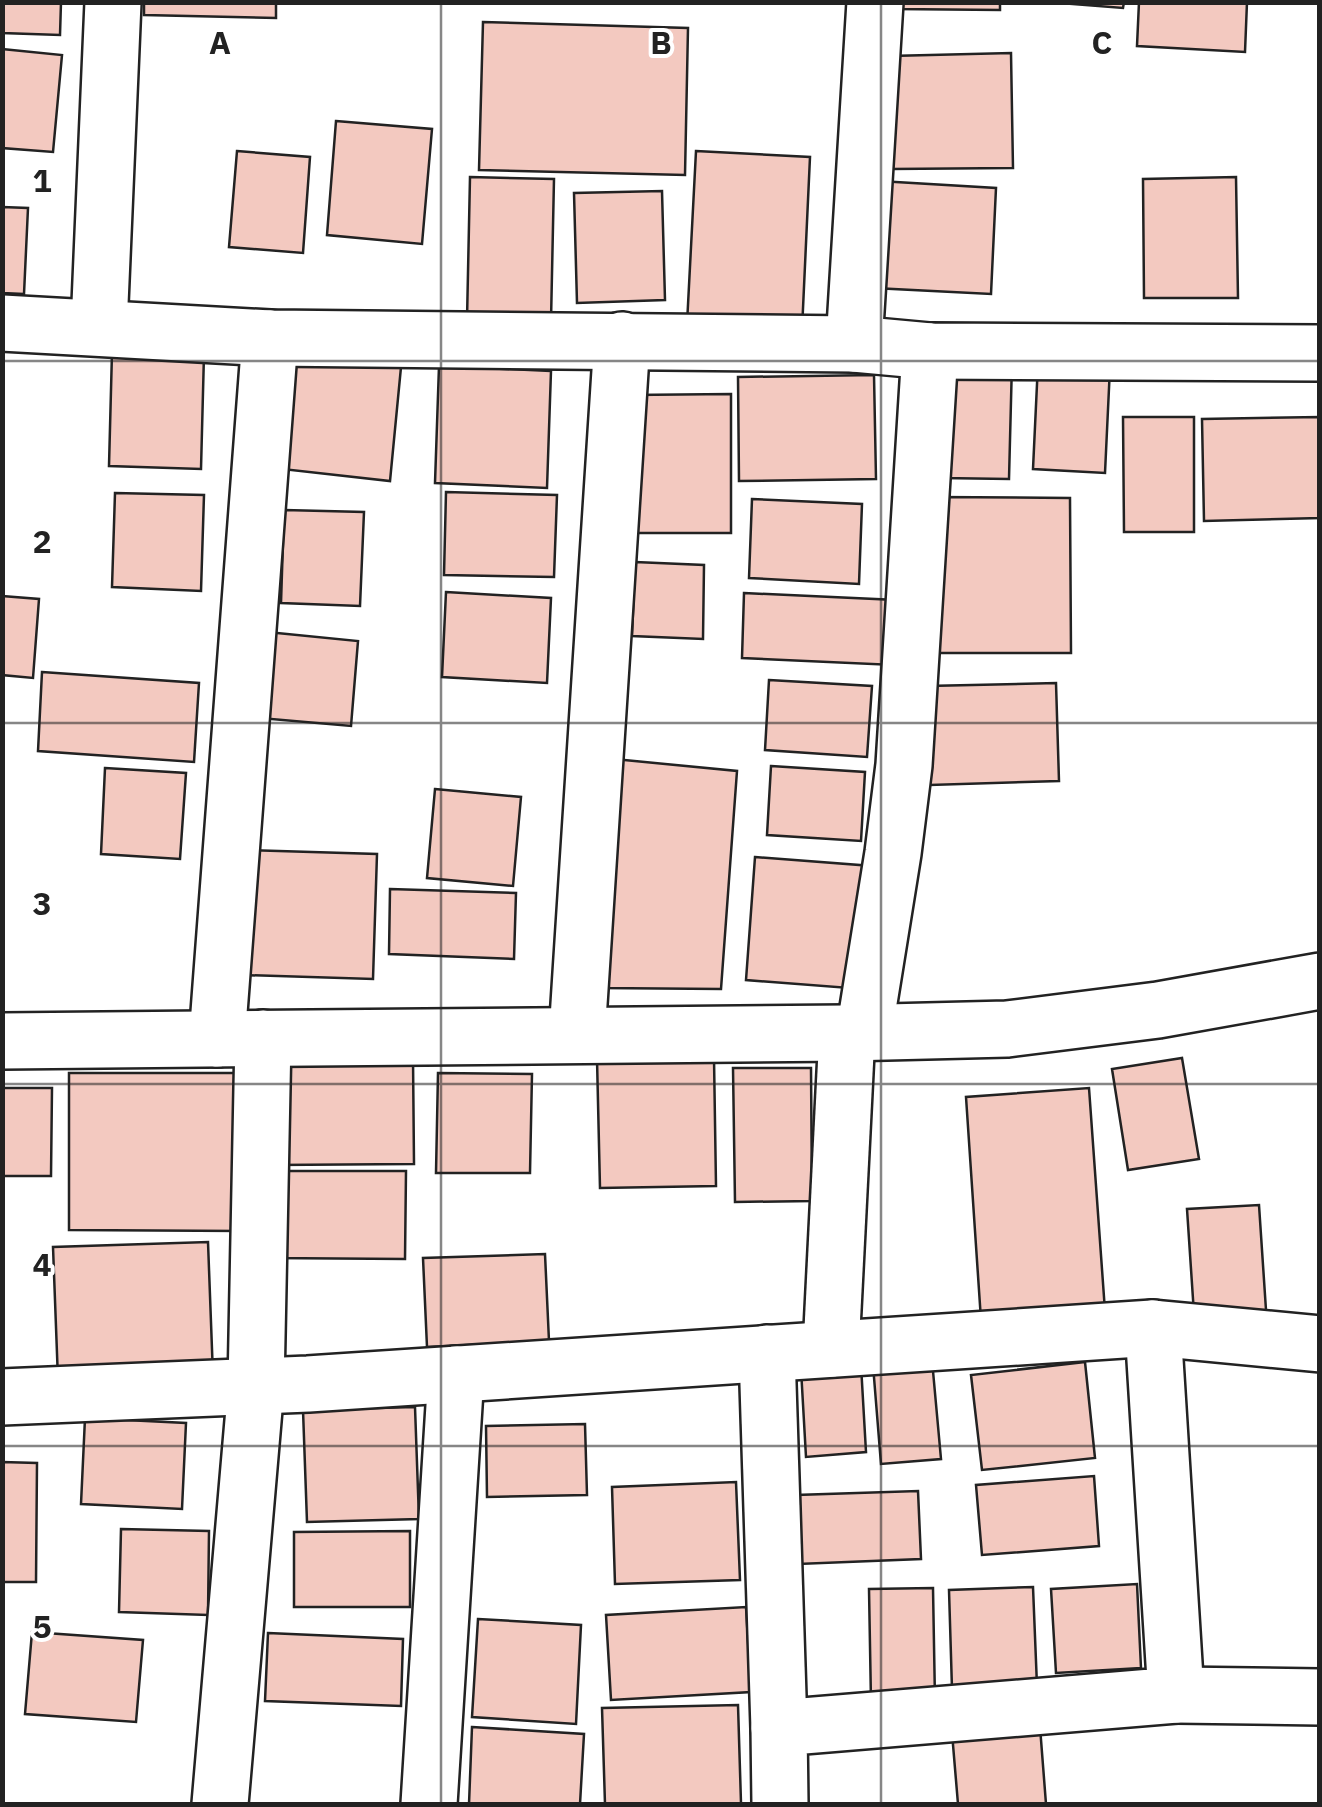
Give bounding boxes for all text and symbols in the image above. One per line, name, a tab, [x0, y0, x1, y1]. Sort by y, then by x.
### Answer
text: A	[209, 21, 231, 63]
text: B	[650, 21, 672, 63]
text: C	[1092, 21, 1112, 63]
text: 1	[32, 159, 52, 201]
text: 2	[32, 520, 52, 562]
text: 3	[32, 882, 52, 924]
text: 4	[32, 1243, 52, 1285]
text: 5	[32, 1605, 52, 1647]

